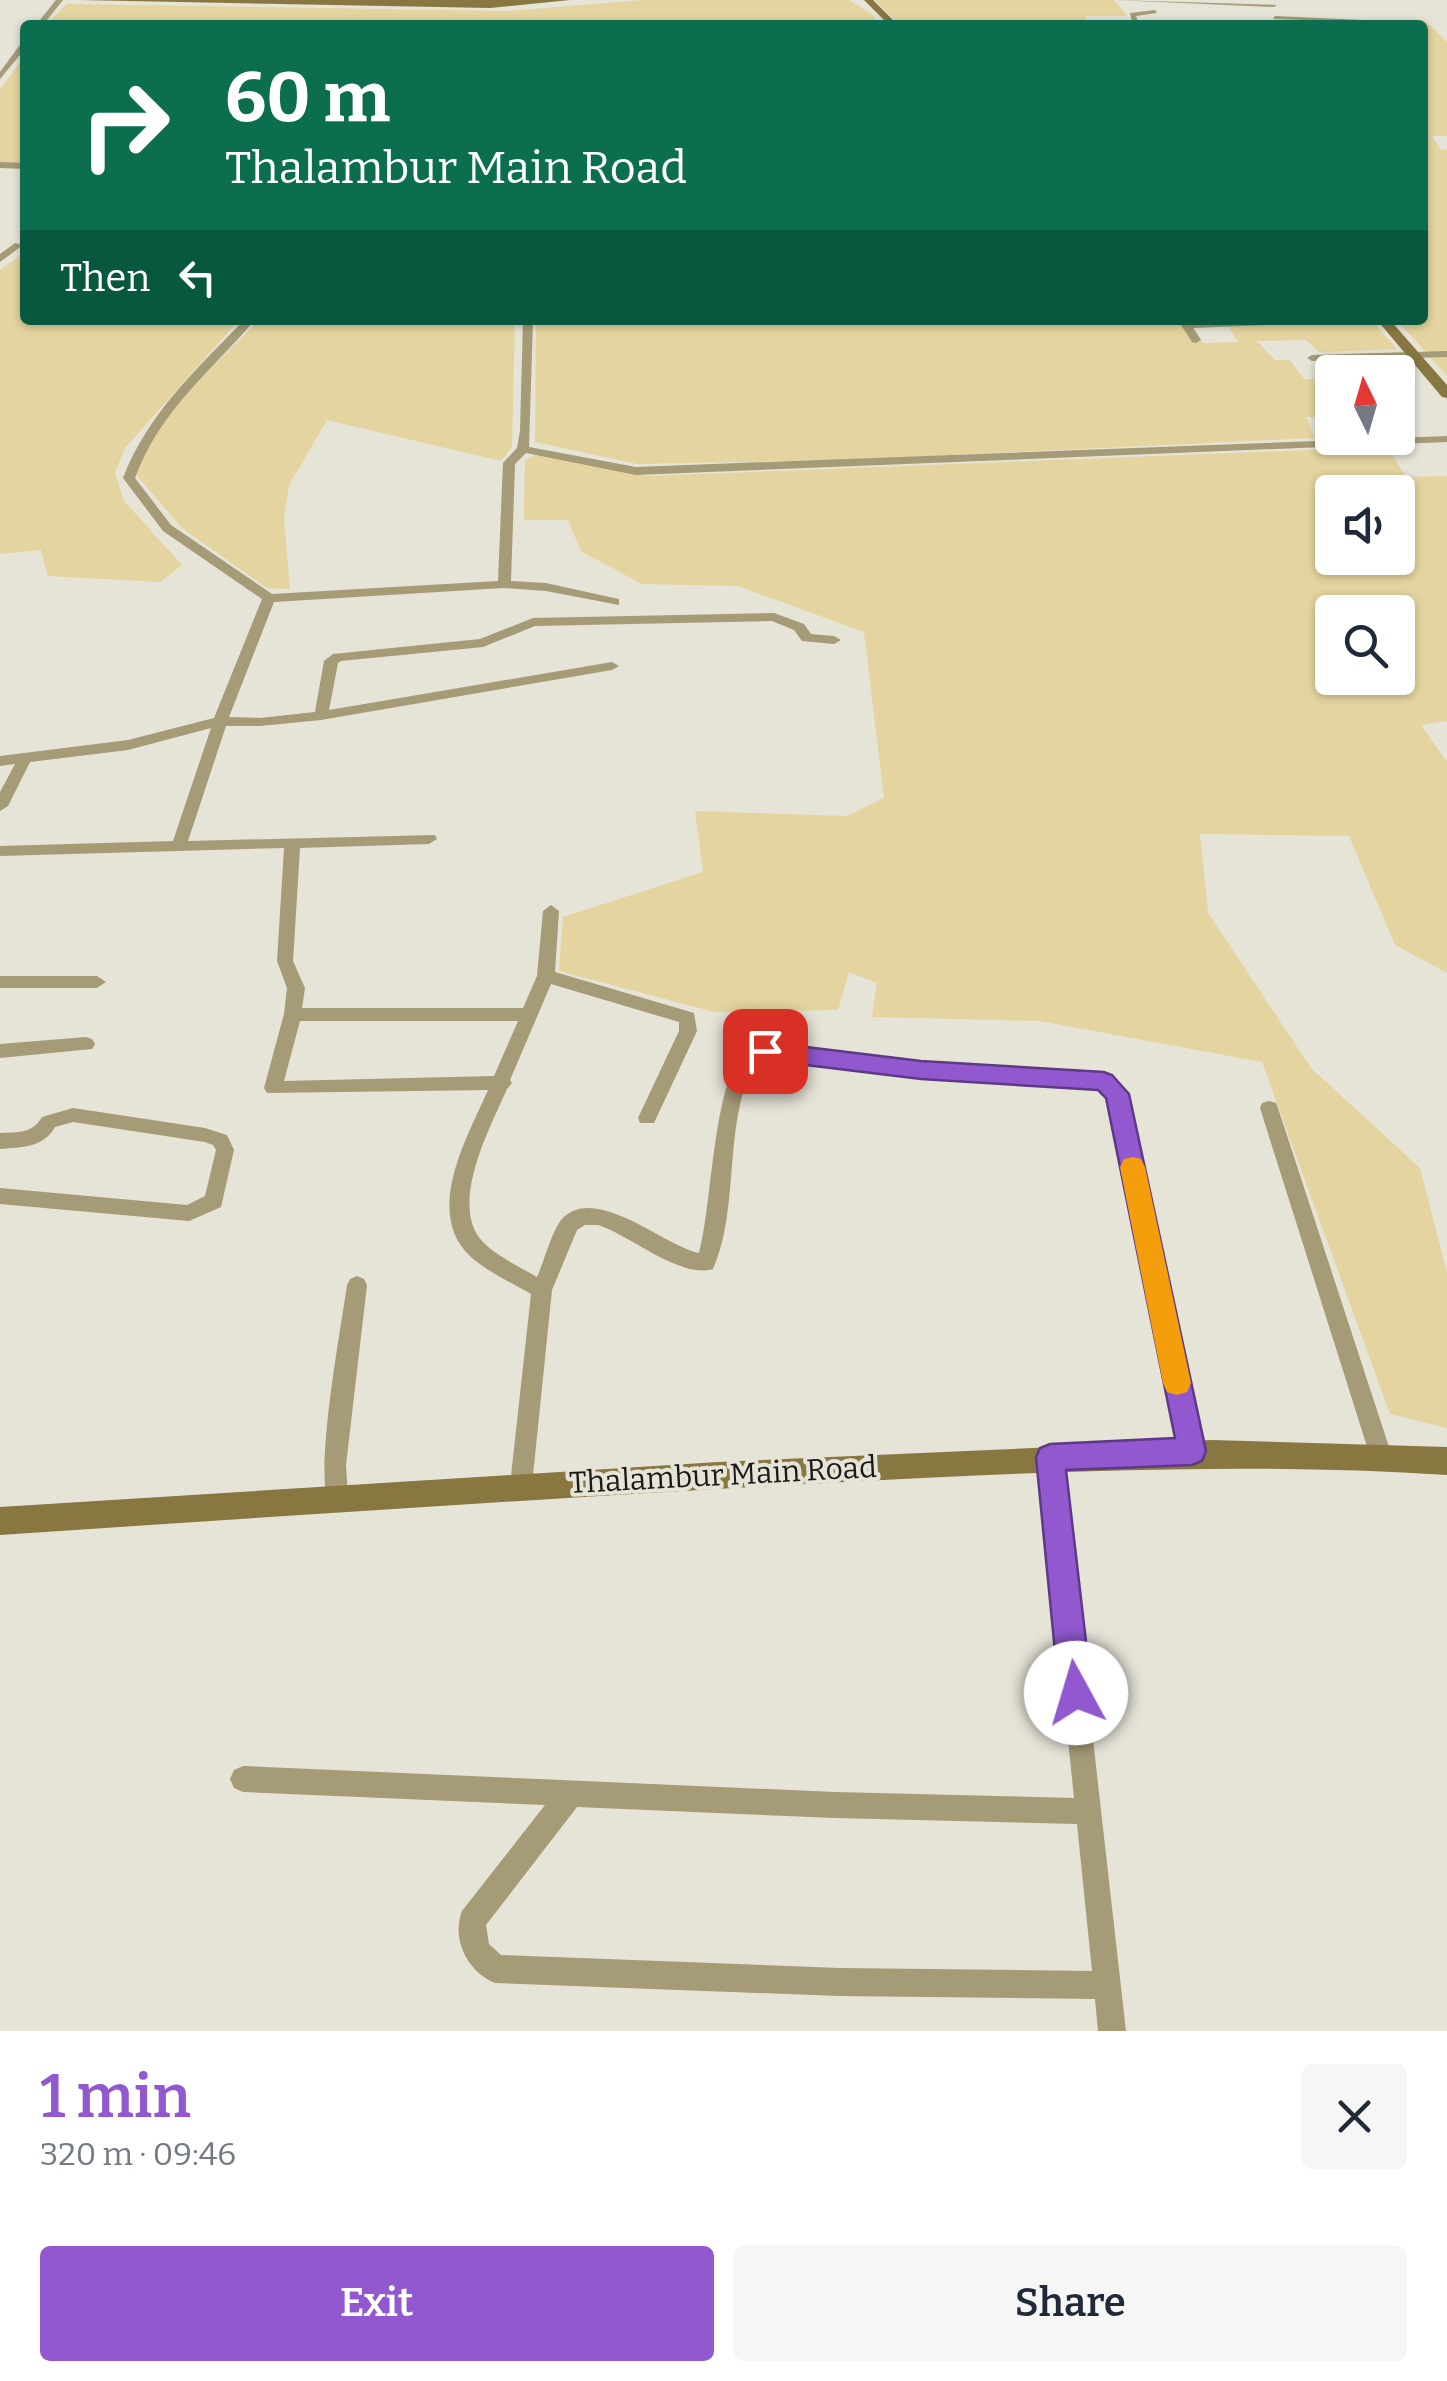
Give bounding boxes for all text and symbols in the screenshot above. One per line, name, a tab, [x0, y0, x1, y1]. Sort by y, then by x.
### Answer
text: 60 m	[225, 56, 390, 140]
icon: right	[60, 60, 190, 190]
text: Thalambur Main Road	[225, 141, 687, 195]
icon: left	[170, 250, 225, 305]
text: Then	[60, 255, 150, 301]
north arrow	[1315, 355, 1415, 455]
map controls	[1315, 355, 1415, 695]
button: sound	[1315, 475, 1415, 575]
button: search	[1315, 595, 1415, 695]
pin	[723, 1009, 808, 1094]
icon: arrive	[738, 1024, 793, 1079]
street label: Thalambur Main Road	[568, 1449, 878, 1501]
position arrow	[1024, 1641, 1128, 1745]
text: 1 min	[40, 2061, 191, 2133]
button: close	[1302, 2064, 1407, 2169]
text: 320 m · 09:46	[40, 2135, 236, 2173]
button: Exit	[40, 2246, 714, 2361]
button: Share	[734, 2246, 1407, 2361]

